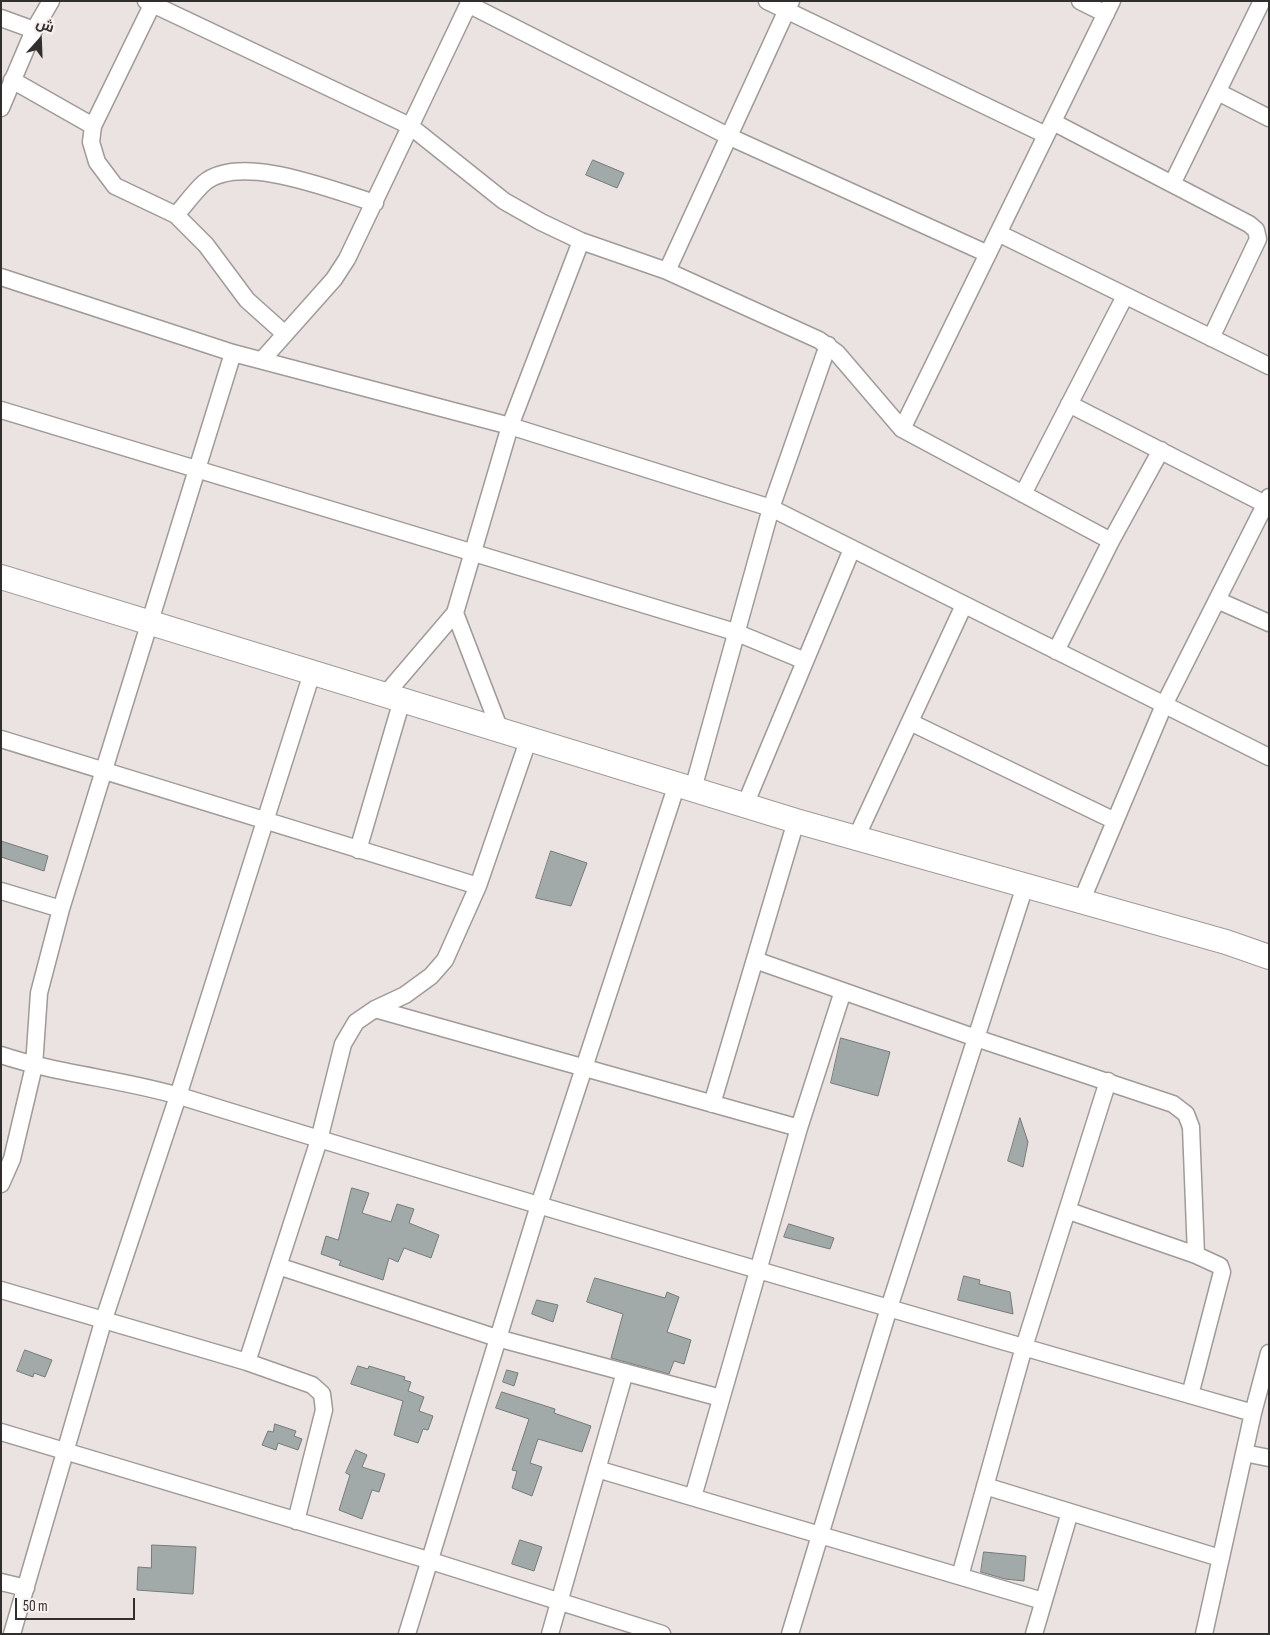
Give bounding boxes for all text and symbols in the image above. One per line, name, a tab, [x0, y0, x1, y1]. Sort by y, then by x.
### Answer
text: ش	[34, 14, 57, 36]
north arrow	[15, 15, 65, 65]
scale bar	[18, 1588, 138, 1620]
text: 50 m	[23, 1597, 48, 1616]

